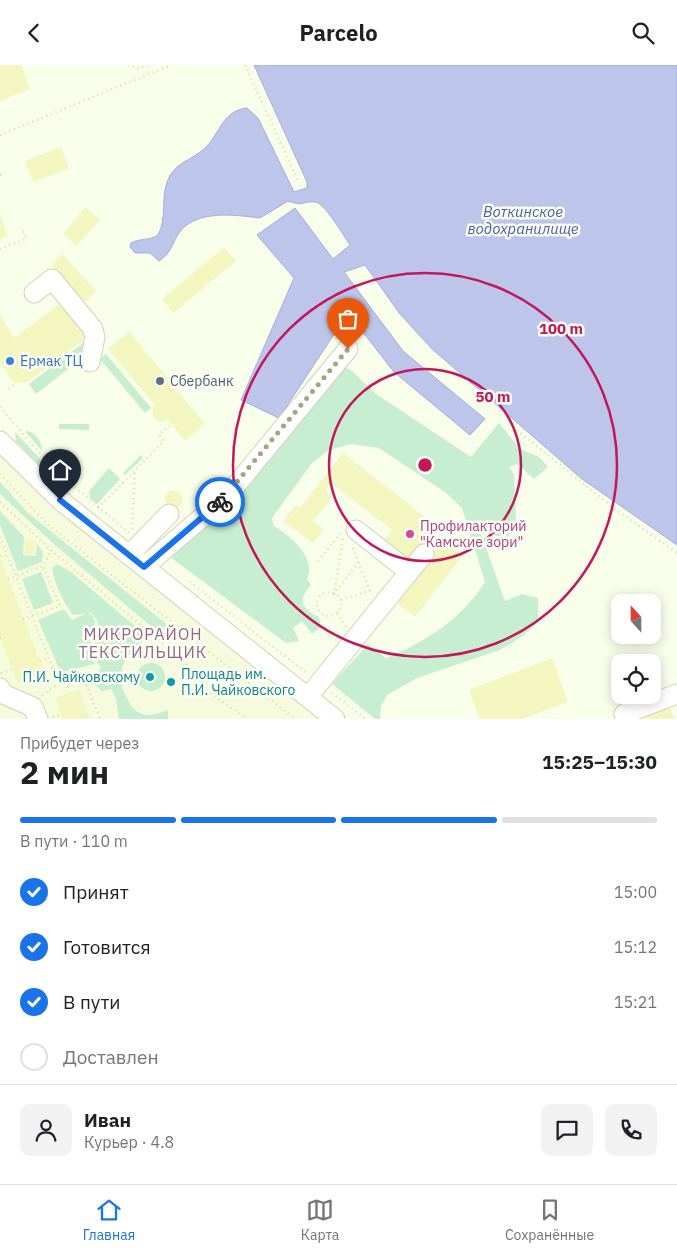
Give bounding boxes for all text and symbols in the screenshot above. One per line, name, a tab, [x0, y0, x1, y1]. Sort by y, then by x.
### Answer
text: Parcelo	[299, 18, 378, 47]
icon: back	[20, 19, 48, 47]
icon: search	[629, 19, 657, 47]
water label: Воткинское водохранилище	[467, 202, 579, 238]
pin	[327, 298, 369, 349]
icon: bag	[334, 305, 362, 333]
text: 100 m	[539, 319, 583, 338]
place label: Ермак ТЦ	[20, 352, 83, 370]
marker: Ермак ТЦ	[4, 355, 16, 367]
place label: Сбербанк	[170, 372, 234, 390]
marker: Сбербанк	[154, 375, 166, 387]
text: 50 m	[476, 387, 510, 406]
pin	[39, 449, 81, 500]
icon: home	[46, 456, 74, 484]
centre of rings	[416, 456, 434, 474]
courier	[195, 477, 245, 527]
icon: bike	[206, 488, 234, 516]
place label: Профилакторий "Камские зори"	[420, 517, 526, 551]
marker: Профилакторий "Камские зори"	[404, 528, 416, 540]
north arrow	[611, 594, 661, 644]
map controls	[611, 594, 661, 704]
district label: МИКРОРАЙОН ТЕКСТИЛЬЩИК	[79, 624, 207, 662]
button: locate	[611, 654, 661, 704]
place label: Площадь им. П.И. Чайковского	[181, 665, 296, 699]
place label: П.И. Чайковскому	[23, 668, 140, 686]
marker: П.И. Чайковскому	[144, 671, 156, 683]
marker: Площадь им. П.И. Чайковского	[165, 676, 177, 688]
text: Прибудет через	[20, 733, 139, 753]
text: 15:25–15:30	[542, 750, 657, 774]
text: 2 мин	[20, 751, 109, 793]
text: В пути · 110 m	[20, 831, 128, 851]
icon: check	[20, 878, 48, 906]
text: Принят	[63, 880, 129, 904]
text: 15:00	[614, 882, 657, 902]
icon: check	[20, 933, 48, 961]
text: Готовится	[63, 935, 151, 959]
text: 15:12	[614, 937, 657, 957]
icon: check	[20, 988, 48, 1016]
text: В пути	[63, 990, 121, 1014]
text: 15:21	[614, 992, 657, 1012]
text: Доставлен	[63, 1045, 159, 1069]
button: person	[20, 1104, 72, 1156]
button: chat	[541, 1104, 593, 1156]
button: phone	[605, 1104, 657, 1156]
text: Иван	[84, 1108, 131, 1132]
text: Курьер · 4.8	[84, 1132, 174, 1152]
tab: Главная	[83, 1196, 135, 1244]
tab: Карта	[301, 1196, 339, 1244]
tab: Сохранённые	[505, 1196, 594, 1244]

